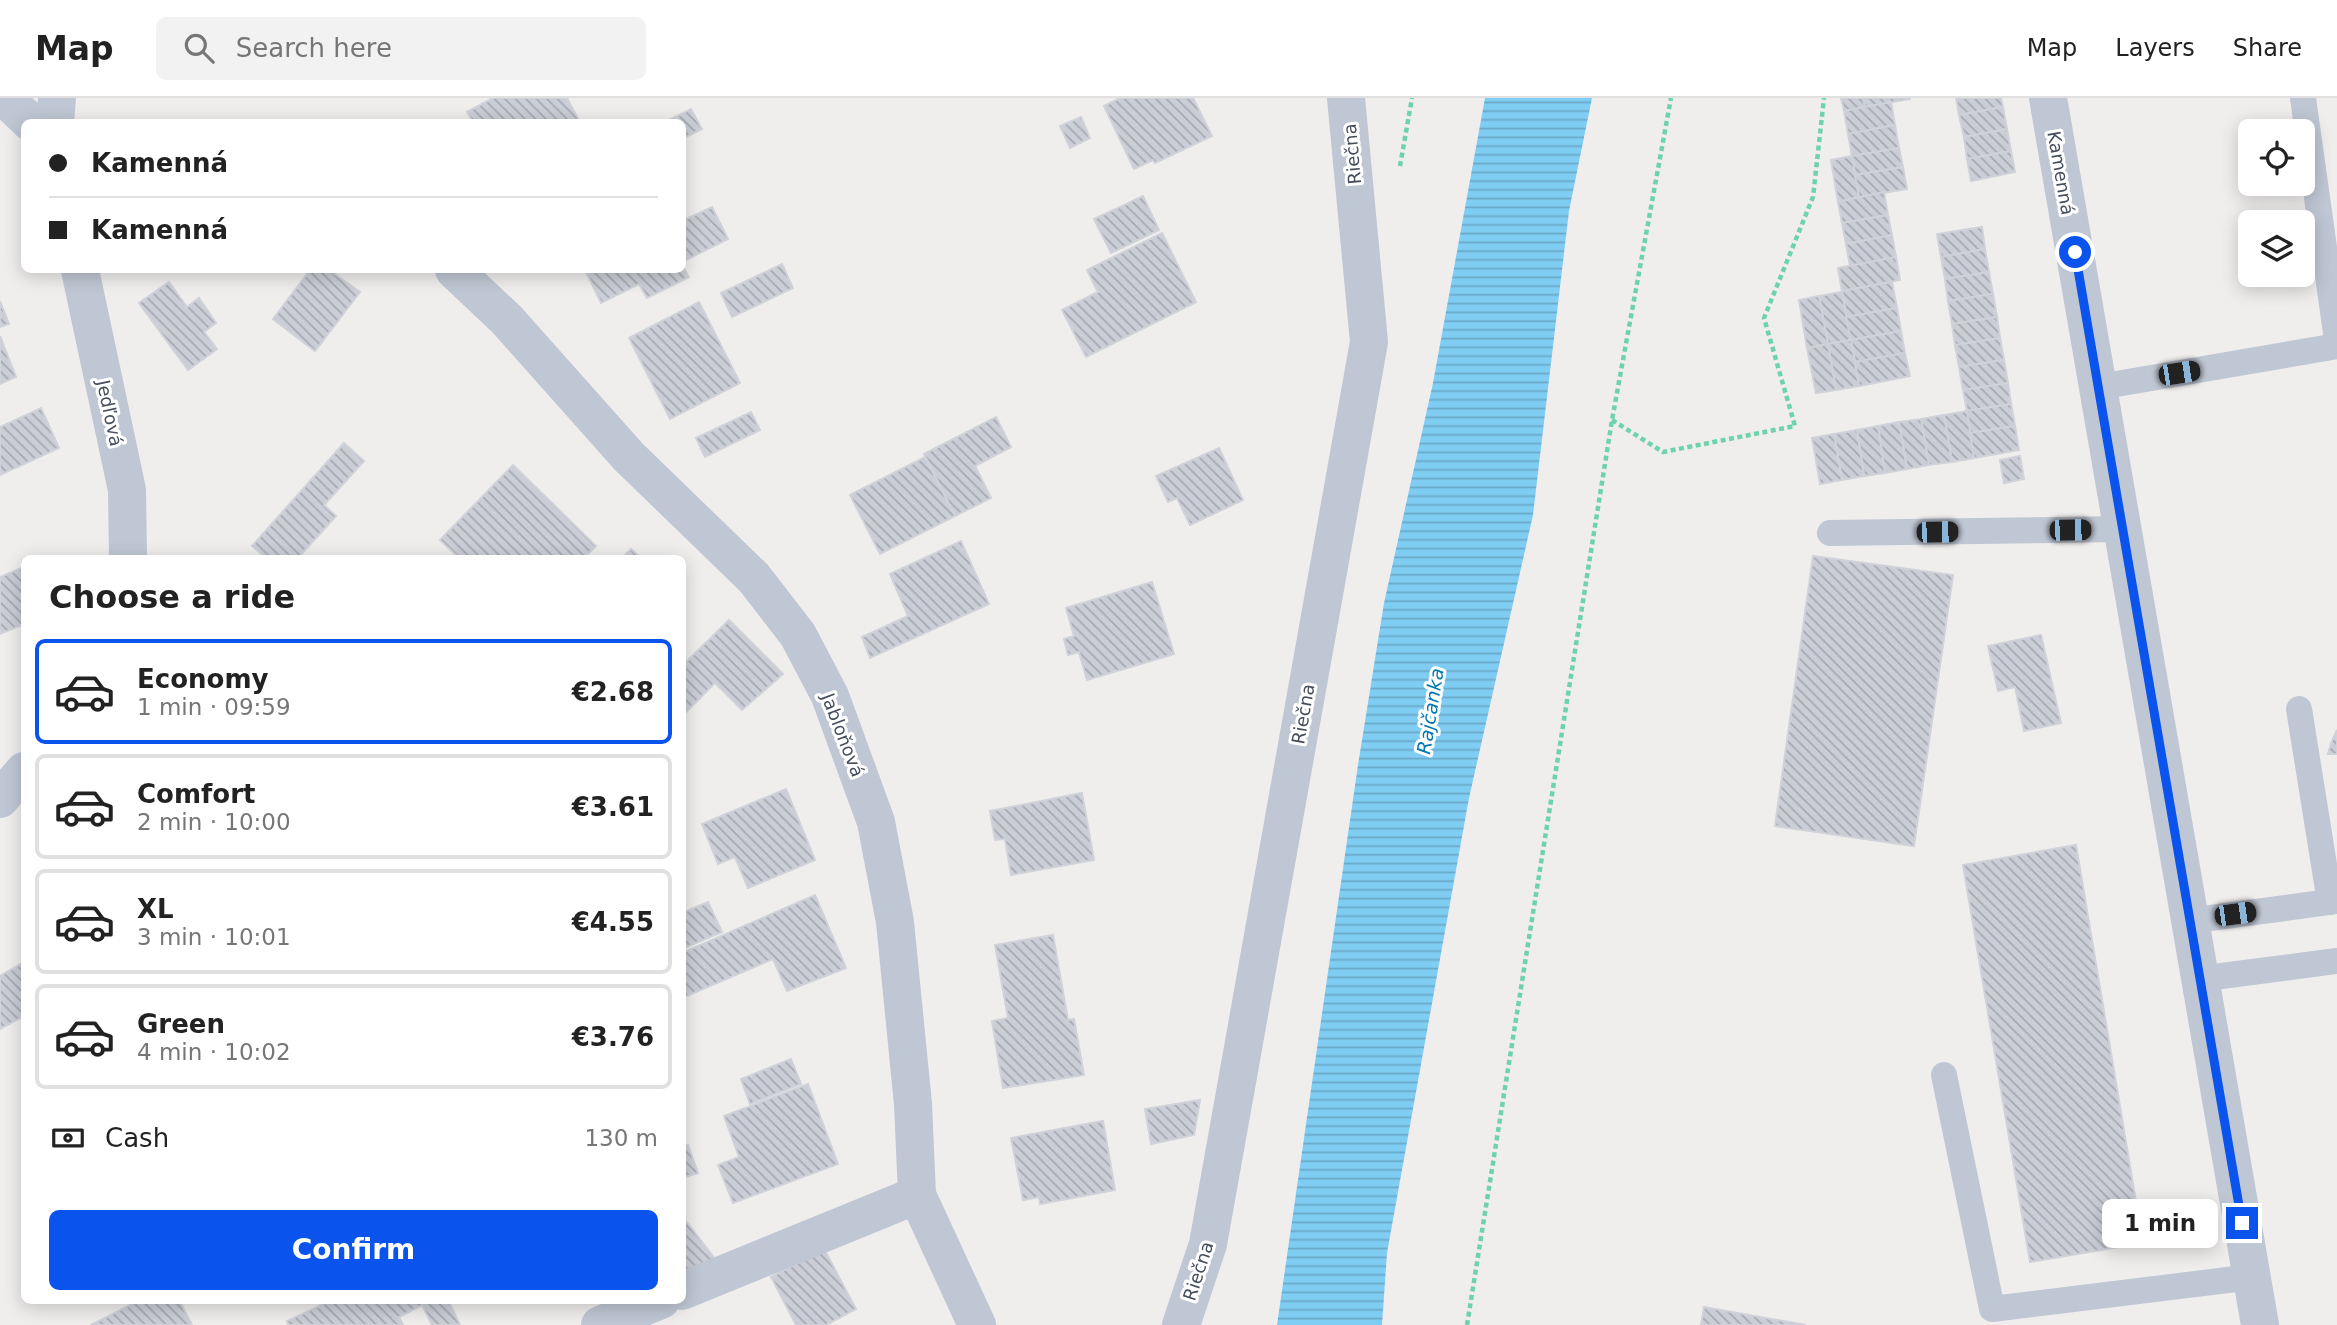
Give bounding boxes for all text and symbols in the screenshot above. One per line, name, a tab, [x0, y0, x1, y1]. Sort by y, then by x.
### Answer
search box	[156, 17, 646, 80]
text: Map	[35, 29, 114, 68]
icon: search	[180, 29, 218, 67]
text: Search here	[236, 33, 392, 63]
text: Map	[2027, 34, 2077, 62]
text: Layers	[2115, 34, 2195, 62]
text: Share	[2233, 34, 2302, 62]
map controls	[2238, 119, 2315, 287]
button: locate	[2238, 119, 2315, 196]
street label: Riečna	[1339, 123, 1365, 185]
street label: Kamenná	[2043, 129, 2079, 217]
text: Kamenná	[91, 148, 228, 178]
button: layers	[2238, 210, 2315, 287]
text: Kamenná	[91, 215, 228, 245]
route start	[2059, 236, 2091, 268]
car	[2157, 359, 2202, 387]
street label: Jedľová	[93, 377, 127, 448]
car	[2049, 519, 2092, 541]
car	[1916, 521, 1959, 543]
text: Choose a ride	[49, 578, 295, 616]
icon: car	[53, 660, 116, 723]
text: Economy	[137, 664, 268, 694]
water label: Rajčanka	[1412, 666, 1448, 756]
text: €2.68	[572, 677, 654, 707]
street label: Riečna	[1287, 682, 1319, 746]
street label: Jabloňová	[817, 689, 869, 780]
text: 1 min · 09:59	[137, 694, 291, 720]
icon: car	[53, 775, 116, 838]
text: Comfort	[137, 779, 255, 809]
text: €3.61	[572, 792, 654, 822]
text: 2 min · 10:00	[137, 809, 291, 835]
icon: car	[53, 890, 116, 953]
text: XL	[137, 894, 174, 924]
car	[2213, 901, 2258, 927]
text: €4.55	[572, 907, 654, 937]
text: 3 min · 10:01	[137, 924, 291, 950]
icon: car	[53, 1005, 116, 1068]
text: Green	[137, 1009, 225, 1039]
text: €3.76	[572, 1022, 654, 1052]
text: 4 min · 10:02	[137, 1039, 291, 1065]
icon: cash	[49, 1119, 87, 1157]
text: Cash	[105, 1123, 169, 1153]
text: 130 m	[584, 1125, 658, 1151]
callout: 1 min	[2102, 1198, 2218, 1248]
route end	[2226, 1207, 2258, 1239]
button: Confirm	[49, 1210, 658, 1290]
text: 1 min	[2124, 1210, 2196, 1236]
street label: Riečna	[1179, 1239, 1217, 1303]

